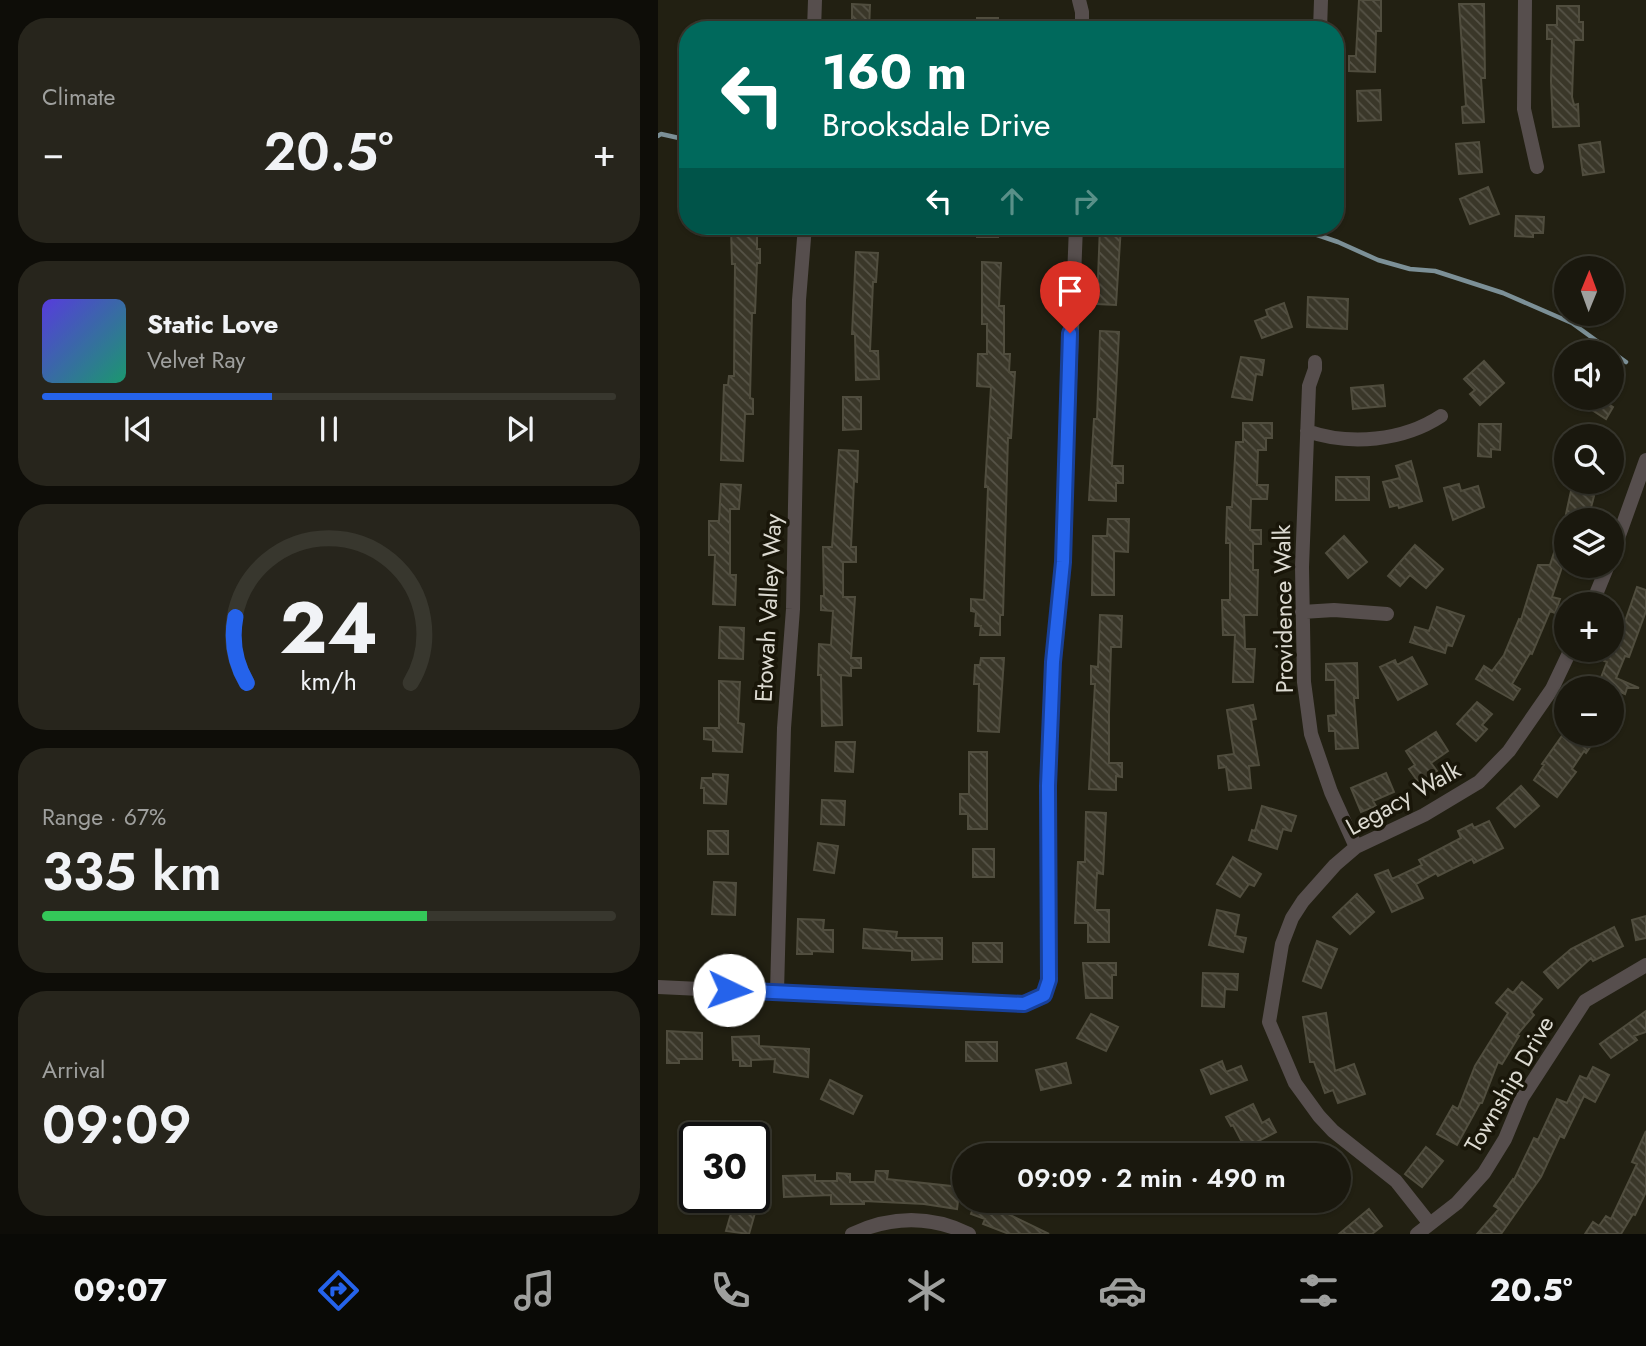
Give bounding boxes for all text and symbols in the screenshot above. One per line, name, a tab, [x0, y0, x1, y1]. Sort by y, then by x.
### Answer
text: 160 m	[822, 37, 967, 107]
icon: left	[707, 49, 798, 140]
text: Climate	[42, 80, 115, 114]
text: Brooksdale Drive	[822, 102, 1050, 148]
text: 20.5°	[264, 114, 393, 190]
text: −	[42, 125, 64, 180]
text: +	[593, 125, 616, 180]
icon: left	[920, 182, 958, 220]
icon: ahead	[993, 182, 1031, 220]
icon: right	[1066, 182, 1104, 220]
north arrow	[1554, 256, 1624, 326]
map controls	[1554, 256, 1624, 746]
pin	[1040, 261, 1100, 333]
icon: arrive	[1051, 272, 1089, 310]
text: Static Love	[147, 305, 279, 343]
button: sound	[1554, 340, 1624, 410]
text: Velvet Ray	[147, 343, 245, 377]
icon: previous	[119, 410, 157, 448]
icon: pause	[310, 410, 348, 448]
icon: next	[501, 410, 539, 448]
button: search	[1554, 424, 1624, 494]
button: layers	[1554, 508, 1624, 578]
street label: Etowah Valley Way	[746, 513, 790, 703]
street label: Providence Walk	[1264, 524, 1302, 694]
text: 24	[280, 575, 378, 680]
button: +	[1554, 592, 1624, 662]
text: km/h	[301, 663, 357, 699]
button: −	[1554, 676, 1624, 746]
street label: Legacy Walk	[1339, 752, 1467, 844]
text: Range · 67%	[42, 800, 166, 834]
text: 335 km	[42, 834, 222, 910]
position arrow	[692, 953, 766, 1027]
street label: Township Drive	[1456, 1009, 1562, 1159]
text: Arrival	[42, 1053, 105, 1087]
text: 09:09	[42, 1087, 192, 1163]
speed limit sign: 30	[679, 1122, 770, 1213]
text: 09:09 · 2 min · 490 m	[1017, 1159, 1286, 1197]
icon: directions	[314, 1266, 363, 1315]
icon: music	[510, 1266, 559, 1315]
icon: phone	[706, 1266, 755, 1315]
icon: climate	[902, 1266, 951, 1315]
icon: car	[1098, 1266, 1147, 1315]
icon: filters	[1294, 1266, 1343, 1315]
text: 09:07	[73, 1267, 167, 1313]
text: 20.5°	[1490, 1267, 1572, 1313]

